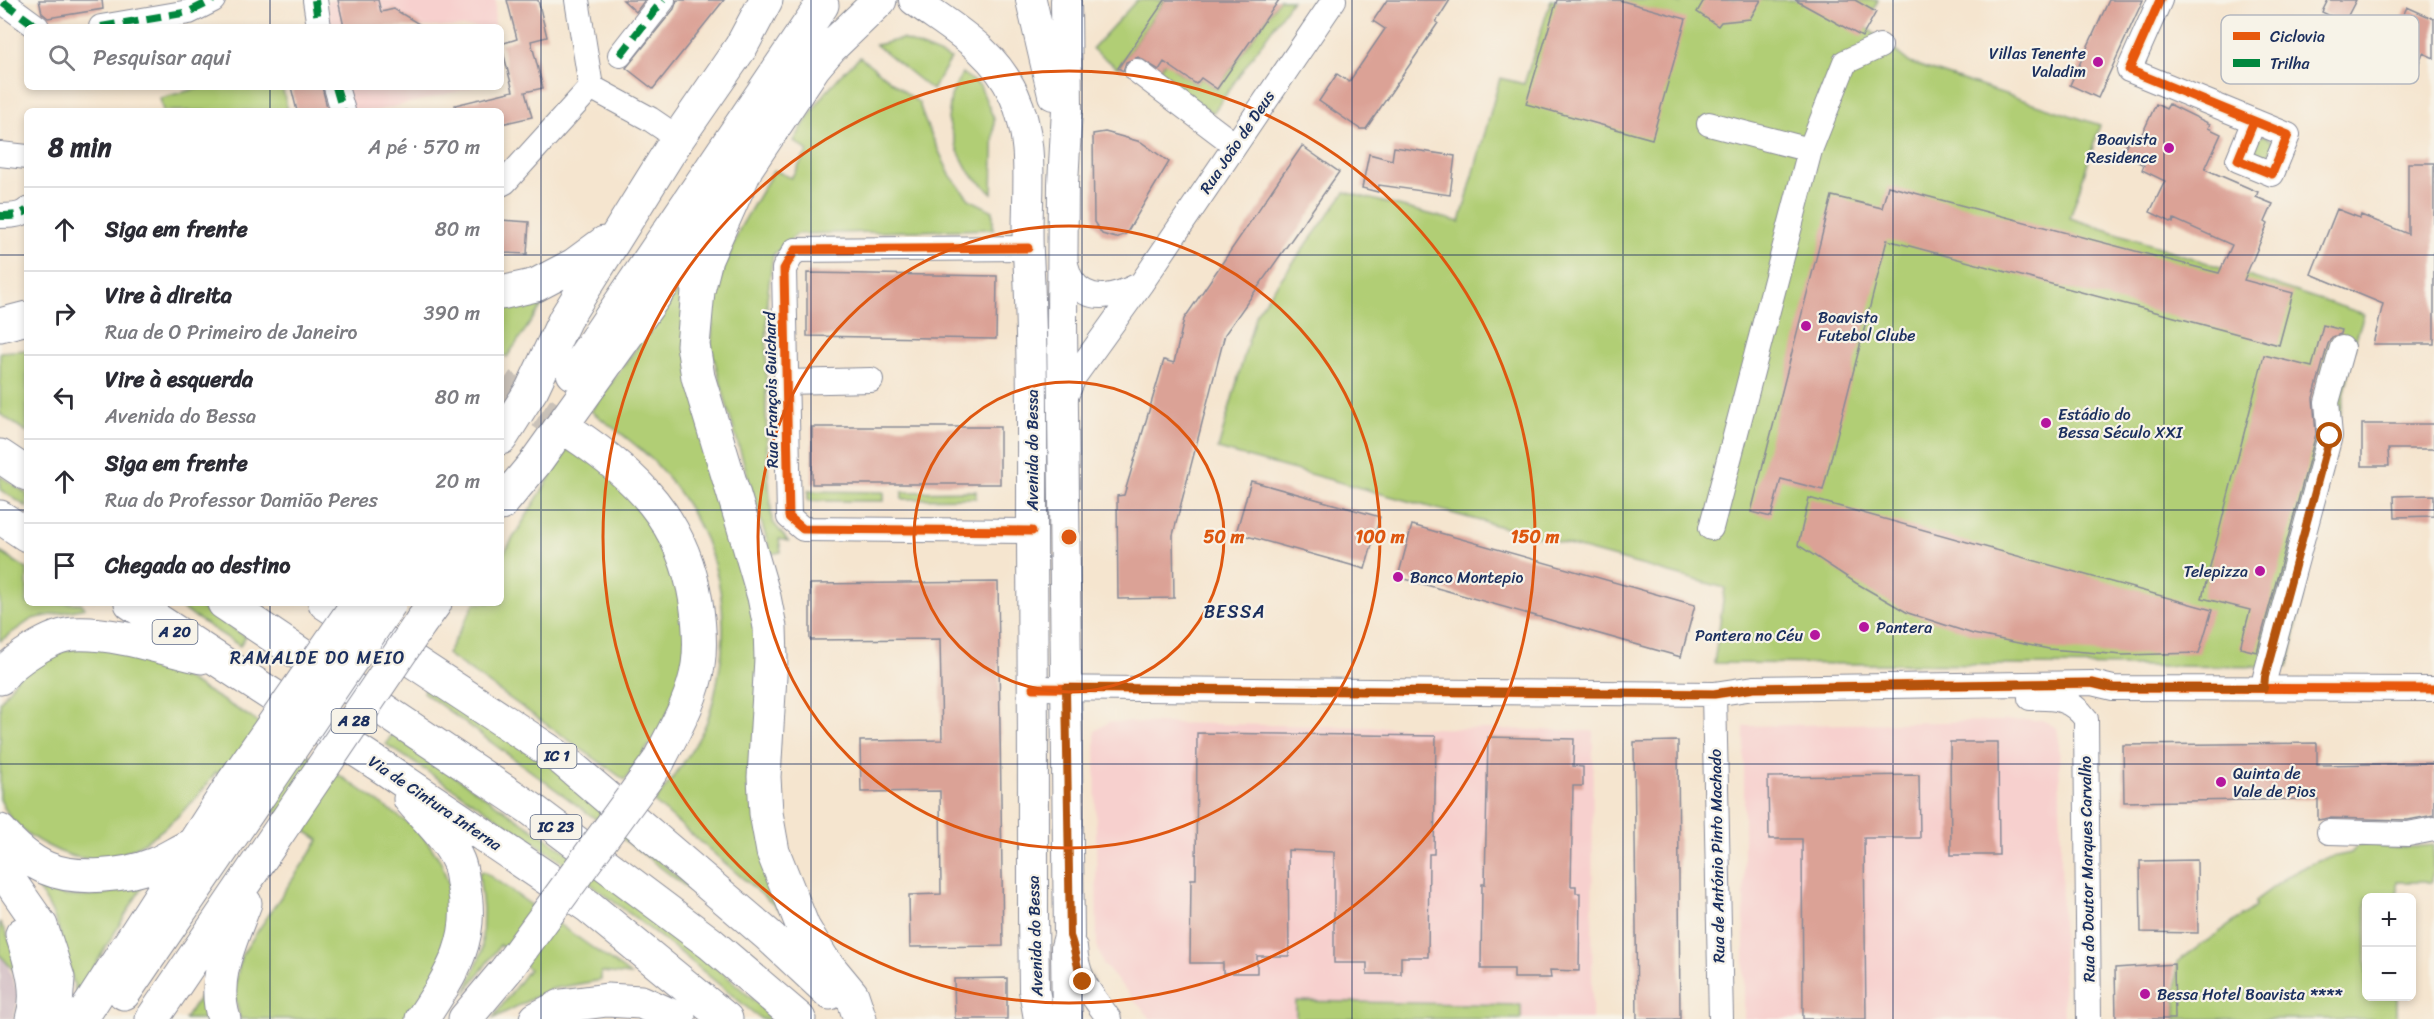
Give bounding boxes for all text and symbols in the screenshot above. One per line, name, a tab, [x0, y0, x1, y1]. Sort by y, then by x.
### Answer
legend	[2221, 15, 2419, 84]
text: Ciclovia	[2270, 22, 2325, 51]
search box	[24, 24, 504, 90]
text: Pesquisar aqui	[93, 38, 231, 77]
place label: Villas Tenente Valadim	[1989, 39, 2086, 86]
icon: search	[45, 41, 78, 74]
text: Trilha	[2270, 49, 2310, 78]
marker: Villas Tenente Valadim	[2091, 55, 2105, 69]
street label: Rua João de Deus	[1191, 84, 1283, 200]
text: 8 min	[48, 124, 112, 170]
place label: Boavista Residence	[2086, 125, 2157, 172]
text: A pé · 570 m	[368, 130, 480, 165]
marker: Boavista Residence	[2162, 141, 2176, 155]
text: Siga em frente	[105, 210, 248, 249]
text: 80 m	[435, 212, 480, 247]
icon: ahead	[48, 213, 81, 246]
text: Vire à direita	[105, 276, 232, 315]
text: 390 m	[424, 296, 480, 331]
icon: right	[48, 297, 81, 330]
place label: Boavista Futebol Clube	[1818, 303, 1916, 350]
street label: Rua François Guichard	[755, 310, 787, 468]
text: Rua de O Primeiro de Janeiro	[105, 315, 357, 350]
marker: Boavista Futebol Clube	[1799, 319, 1813, 333]
text: Vire à esquerda	[105, 360, 253, 399]
text: 80 m	[435, 380, 480, 415]
icon: left	[48, 381, 81, 414]
street label: Avenida do Bessa	[1018, 390, 1047, 511]
text: Avenida do Bessa	[105, 399, 256, 434]
place label: Estádio do Bessa Século XXI	[2058, 400, 2184, 447]
marker: Estádio do Bessa Século XXI	[2039, 416, 2053, 430]
route start	[2316, 422, 2342, 448]
text: Siga em frente	[105, 444, 248, 483]
text: 20 m	[435, 464, 480, 499]
icon: ahead	[48, 465, 81, 498]
text: Rua do Professor Damião Peres	[105, 483, 378, 518]
text: 50 m	[1204, 521, 1245, 553]
text: 100 m	[1356, 521, 1405, 553]
text: 150 m	[1511, 521, 1559, 553]
centre of rings	[1059, 527, 1079, 547]
text: Chegada ao destino	[105, 546, 290, 585]
icon: arrive	[48, 549, 81, 582]
place label: Telepizza	[2183, 557, 2248, 586]
place label: Banco Montepio	[1410, 563, 1523, 592]
marker: Telepizza	[2253, 564, 2267, 578]
marker: Banco Montepio	[1391, 570, 1405, 584]
district label: BESSA	[1204, 596, 1266, 628]
place label: Pantera	[1876, 613, 1932, 642]
road number: A 20	[152, 620, 198, 644]
marker: Pantera	[1857, 620, 1871, 634]
place label: Pantera no Céu	[1695, 621, 1803, 650]
marker: Pantera no Céu	[1808, 628, 1822, 642]
district label: RAMALDE DO MEIO	[230, 642, 406, 674]
road number: A 28	[332, 709, 376, 733]
road number: IC 1	[538, 744, 576, 768]
street label: Via de Cintura Interna	[362, 747, 509, 859]
street label: Rua de António Pinto Machado	[1701, 749, 1733, 963]
street label: Rua do Doutor Marques Carvalho	[2071, 756, 2103, 982]
place label: Quinta de Vale de Pios	[2233, 759, 2316, 806]
marker: Quinta de Vale de Pios	[2214, 775, 2228, 789]
road number: IC 23	[530, 815, 582, 839]
street label: Avenida do Bessa	[1018, 875, 1052, 998]
map controls	[2362, 893, 2416, 1001]
button: +	[2362, 893, 2416, 947]
button: −	[2362, 947, 2416, 1001]
route end	[1069, 968, 1095, 994]
place label: Bessa Hotel Boavista ****	[2157, 980, 2343, 1009]
marker: Bessa Hotel Boavista ****	[2138, 987, 2152, 1001]

